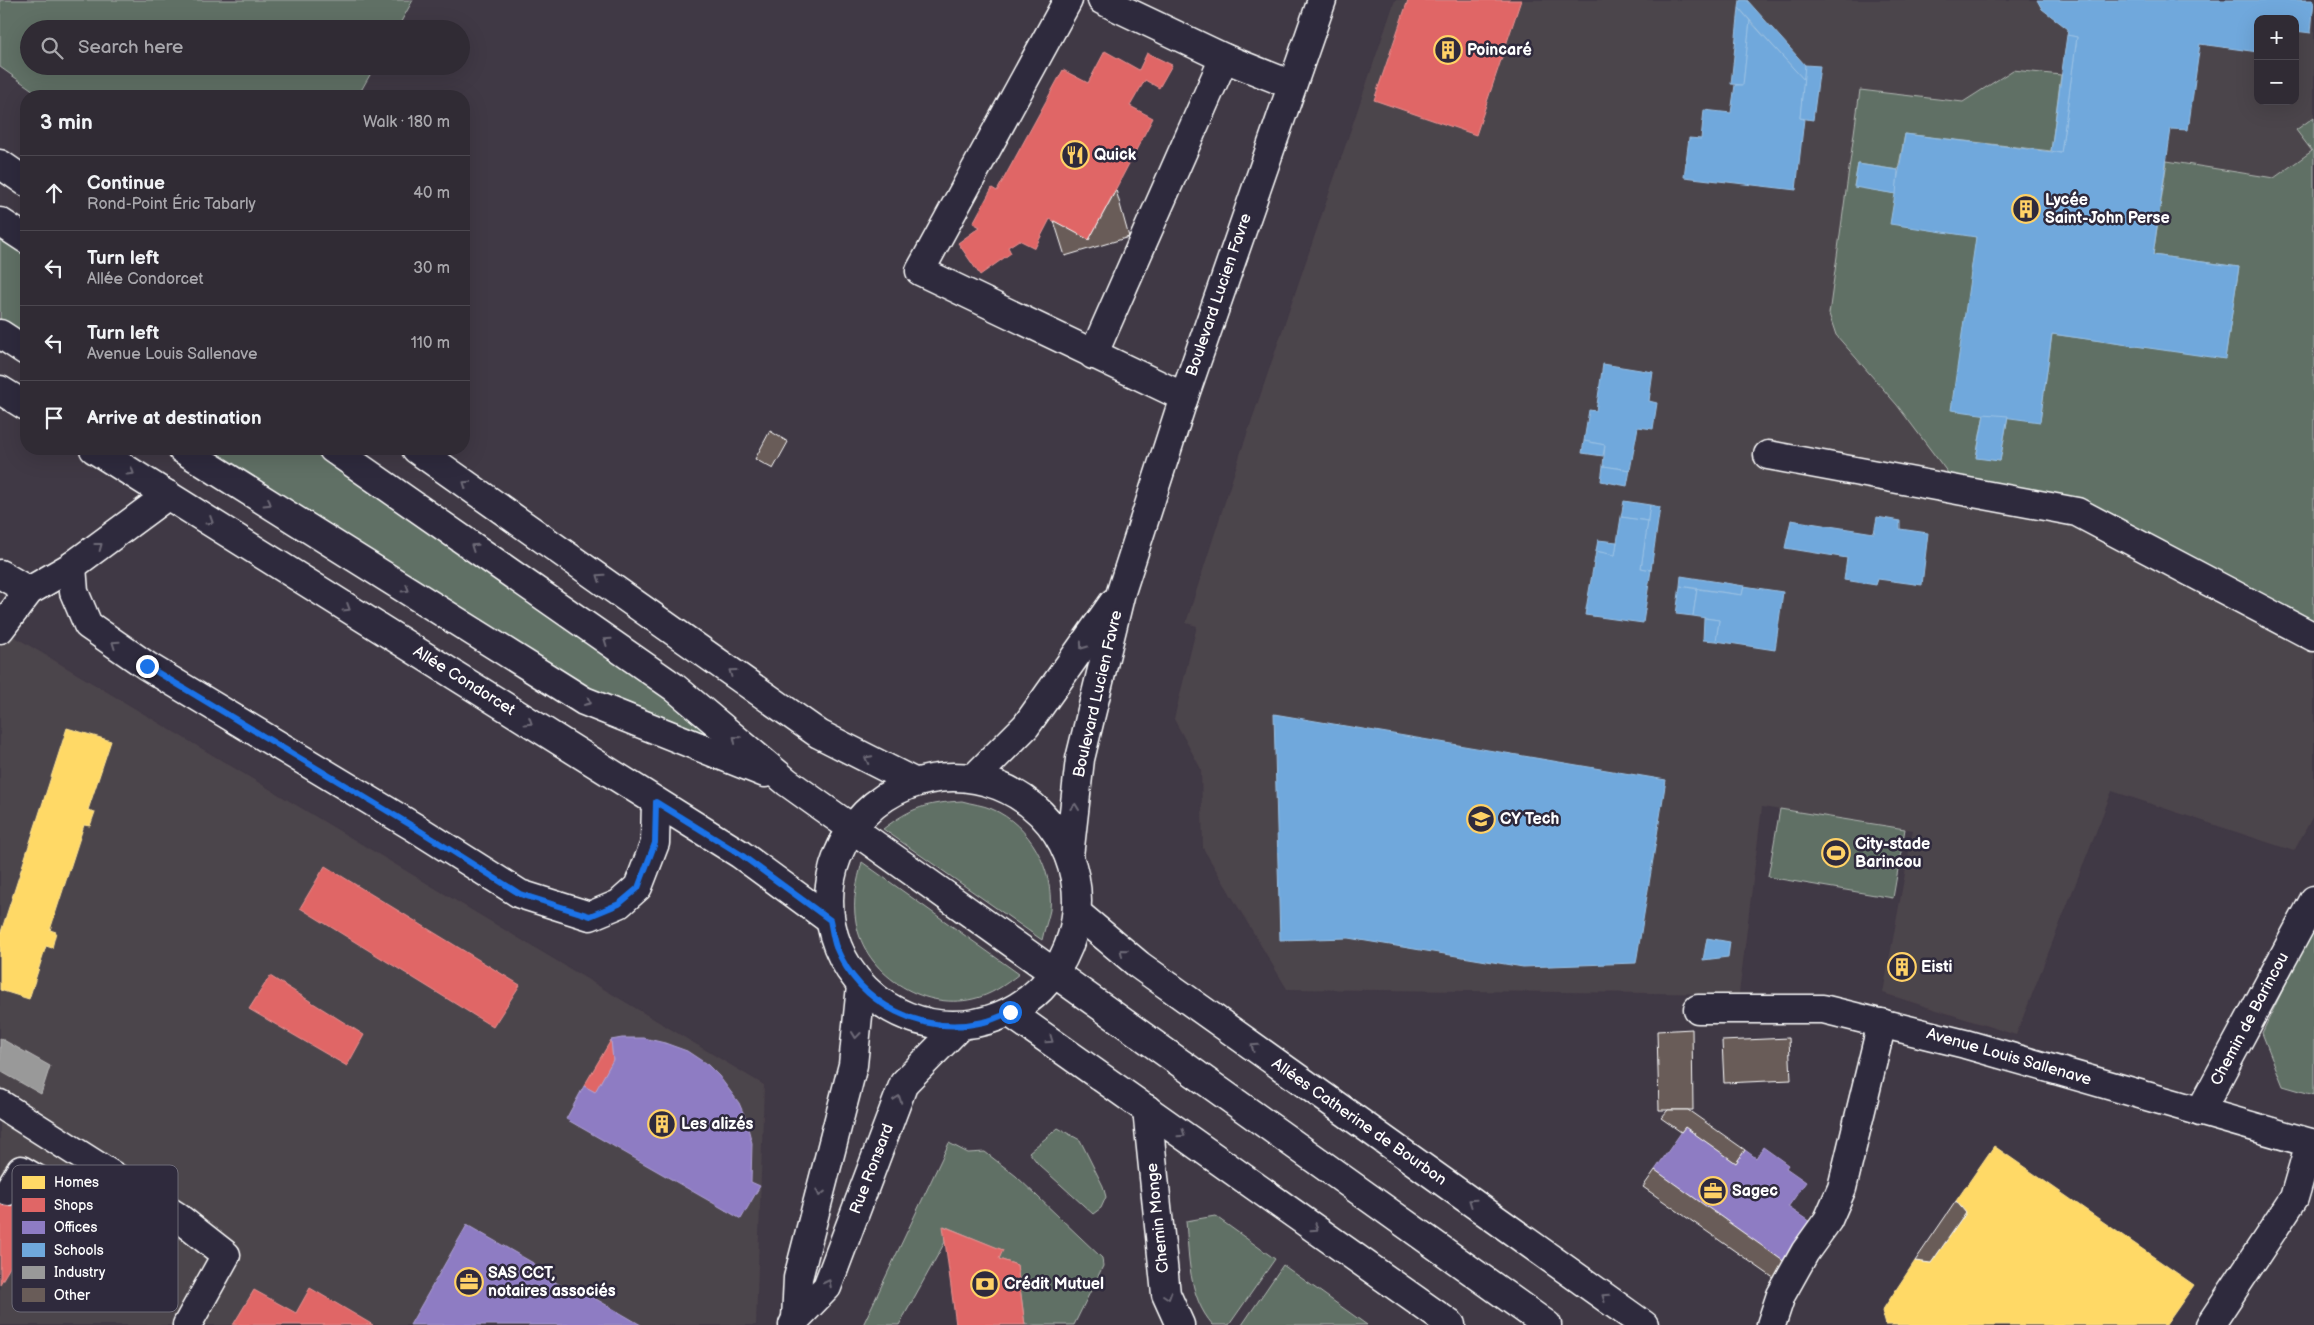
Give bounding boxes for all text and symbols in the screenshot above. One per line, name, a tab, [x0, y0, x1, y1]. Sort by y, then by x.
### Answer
map controls	[2254, 15, 2299, 105]
button: +	[2254, 15, 2299, 60]
search box	[20, 20, 470, 75]
icon: search	[38, 34, 66, 62]
building icon: Poincaré	[1433, 35, 1463, 65]
text: Search here	[78, 36, 183, 59]
place label: Poincaré	[1467, 41, 1532, 60]
button: −	[2254, 60, 2299, 105]
text: 3 min	[40, 110, 93, 135]
text: Walk · 180 m	[363, 113, 450, 132]
restaurant icon: Quick	[1060, 140, 1090, 170]
place label: Quick	[1094, 146, 1137, 165]
text: Continue	[87, 172, 165, 195]
icon: ahead	[40, 179, 68, 207]
text: 40 m	[413, 184, 450, 203]
place label: Lycée Saint-John Perse	[2045, 191, 2170, 228]
building icon: Lycée Saint-John Perse	[2011, 194, 2041, 224]
text: Rond-Point Éric Tabarly	[87, 195, 256, 214]
street label: Boulevard Lucien Favre	[1182, 211, 1256, 379]
text: Turn left	[87, 247, 159, 270]
icon: left	[40, 254, 68, 282]
text: 30 m	[413, 259, 450, 278]
text: Allée Condorcet	[87, 270, 203, 289]
text: Turn left	[87, 322, 159, 345]
icon: left	[40, 329, 68, 357]
text: 110 m	[411, 334, 450, 353]
text: Avenue Louis Sallenave	[87, 345, 258, 364]
icon: arrive	[40, 404, 68, 432]
text: Arrive at destination	[87, 407, 262, 430]
one-way arrow	[126, 466, 135, 475]
one-way arrow	[463, 481, 472, 490]
one-way arrow	[263, 496, 272, 506]
one-way arrow	[204, 515, 213, 524]
one-way arrow	[93, 543, 102, 551]
one-way arrow	[470, 544, 480, 553]
one-way arrow	[596, 574, 605, 583]
one-way arrow	[400, 583, 409, 592]
one-way arrow	[342, 601, 351, 611]
street label: Boulevard Lucien Favre	[1069, 608, 1127, 779]
one-way arrow	[603, 638, 613, 647]
one-way arrow	[1080, 640, 1089, 650]
one-way arrow	[111, 641, 121, 650]
street label: Allée Condorcet	[410, 642, 518, 720]
route end	[136, 655, 159, 678]
one-way arrow	[729, 669, 738, 677]
one-way arrow	[583, 696, 592, 707]
one-way arrow	[524, 716, 533, 725]
one-way arrow	[733, 737, 742, 745]
one-way arrow	[865, 755, 874, 765]
one-way arrow	[1069, 803, 1080, 811]
school or university icon: CY Tech	[1466, 804, 1496, 834]
place label: CY Tech	[1500, 810, 1559, 829]
place label: City-stade Barincou	[1855, 835, 1930, 872]
sports icon: City-stade Barincou	[1821, 838, 1851, 868]
one-way arrow	[1120, 949, 1129, 958]
street label: Chemin de Barincou	[2207, 949, 2293, 1089]
building icon: Eisti	[1887, 952, 1917, 982]
place label: Eisti	[1921, 958, 1953, 977]
route start	[999, 1001, 1022, 1024]
street label: Avenue Louis Sallenave	[1924, 1024, 2094, 1090]
one-way arrow	[851, 1031, 862, 1039]
one-way arrow	[1044, 1034, 1053, 1043]
one-way arrow	[1251, 1044, 1260, 1053]
street label: Allées Catherine de Bourbon	[1268, 1054, 1450, 1190]
one-way arrow	[892, 1095, 902, 1104]
building icon: Les alizés	[647, 1109, 677, 1139]
place label: Les alizés	[681, 1115, 753, 1134]
street label: Rue Ronsard	[846, 1121, 898, 1217]
one-way arrow	[1176, 1128, 1186, 1137]
street label: Chemin Monge	[1143, 1161, 1173, 1274]
legend	[12, 1165, 178, 1312]
text: Homes	[54, 1174, 99, 1191]
office icon: Sagec	[1698, 1176, 1728, 1206]
place label: Sagec	[1732, 1182, 1778, 1201]
one-way arrow	[815, 1188, 826, 1197]
text: Shops	[54, 1197, 93, 1214]
one-way arrow	[1469, 1199, 1478, 1209]
text: Offices	[54, 1219, 97, 1236]
one-way arrow	[1309, 1222, 1319, 1231]
text: Schools	[54, 1242, 104, 1259]
text: Industry	[54, 1264, 106, 1281]
place label: SAS CCT, notaires associés	[488, 1264, 616, 1301]
office icon: SAS CCT, notaires associés	[454, 1267, 484, 1297]
bank icon: Crédit Mutuel	[970, 1269, 1000, 1299]
place label: Crédit Mutuel	[1004, 1275, 1104, 1294]
one-way arrow	[822, 1280, 832, 1289]
text: Other	[54, 1287, 91, 1304]
one-way arrow	[1162, 1291, 1172, 1300]
one-way arrow	[1601, 1294, 1611, 1303]

